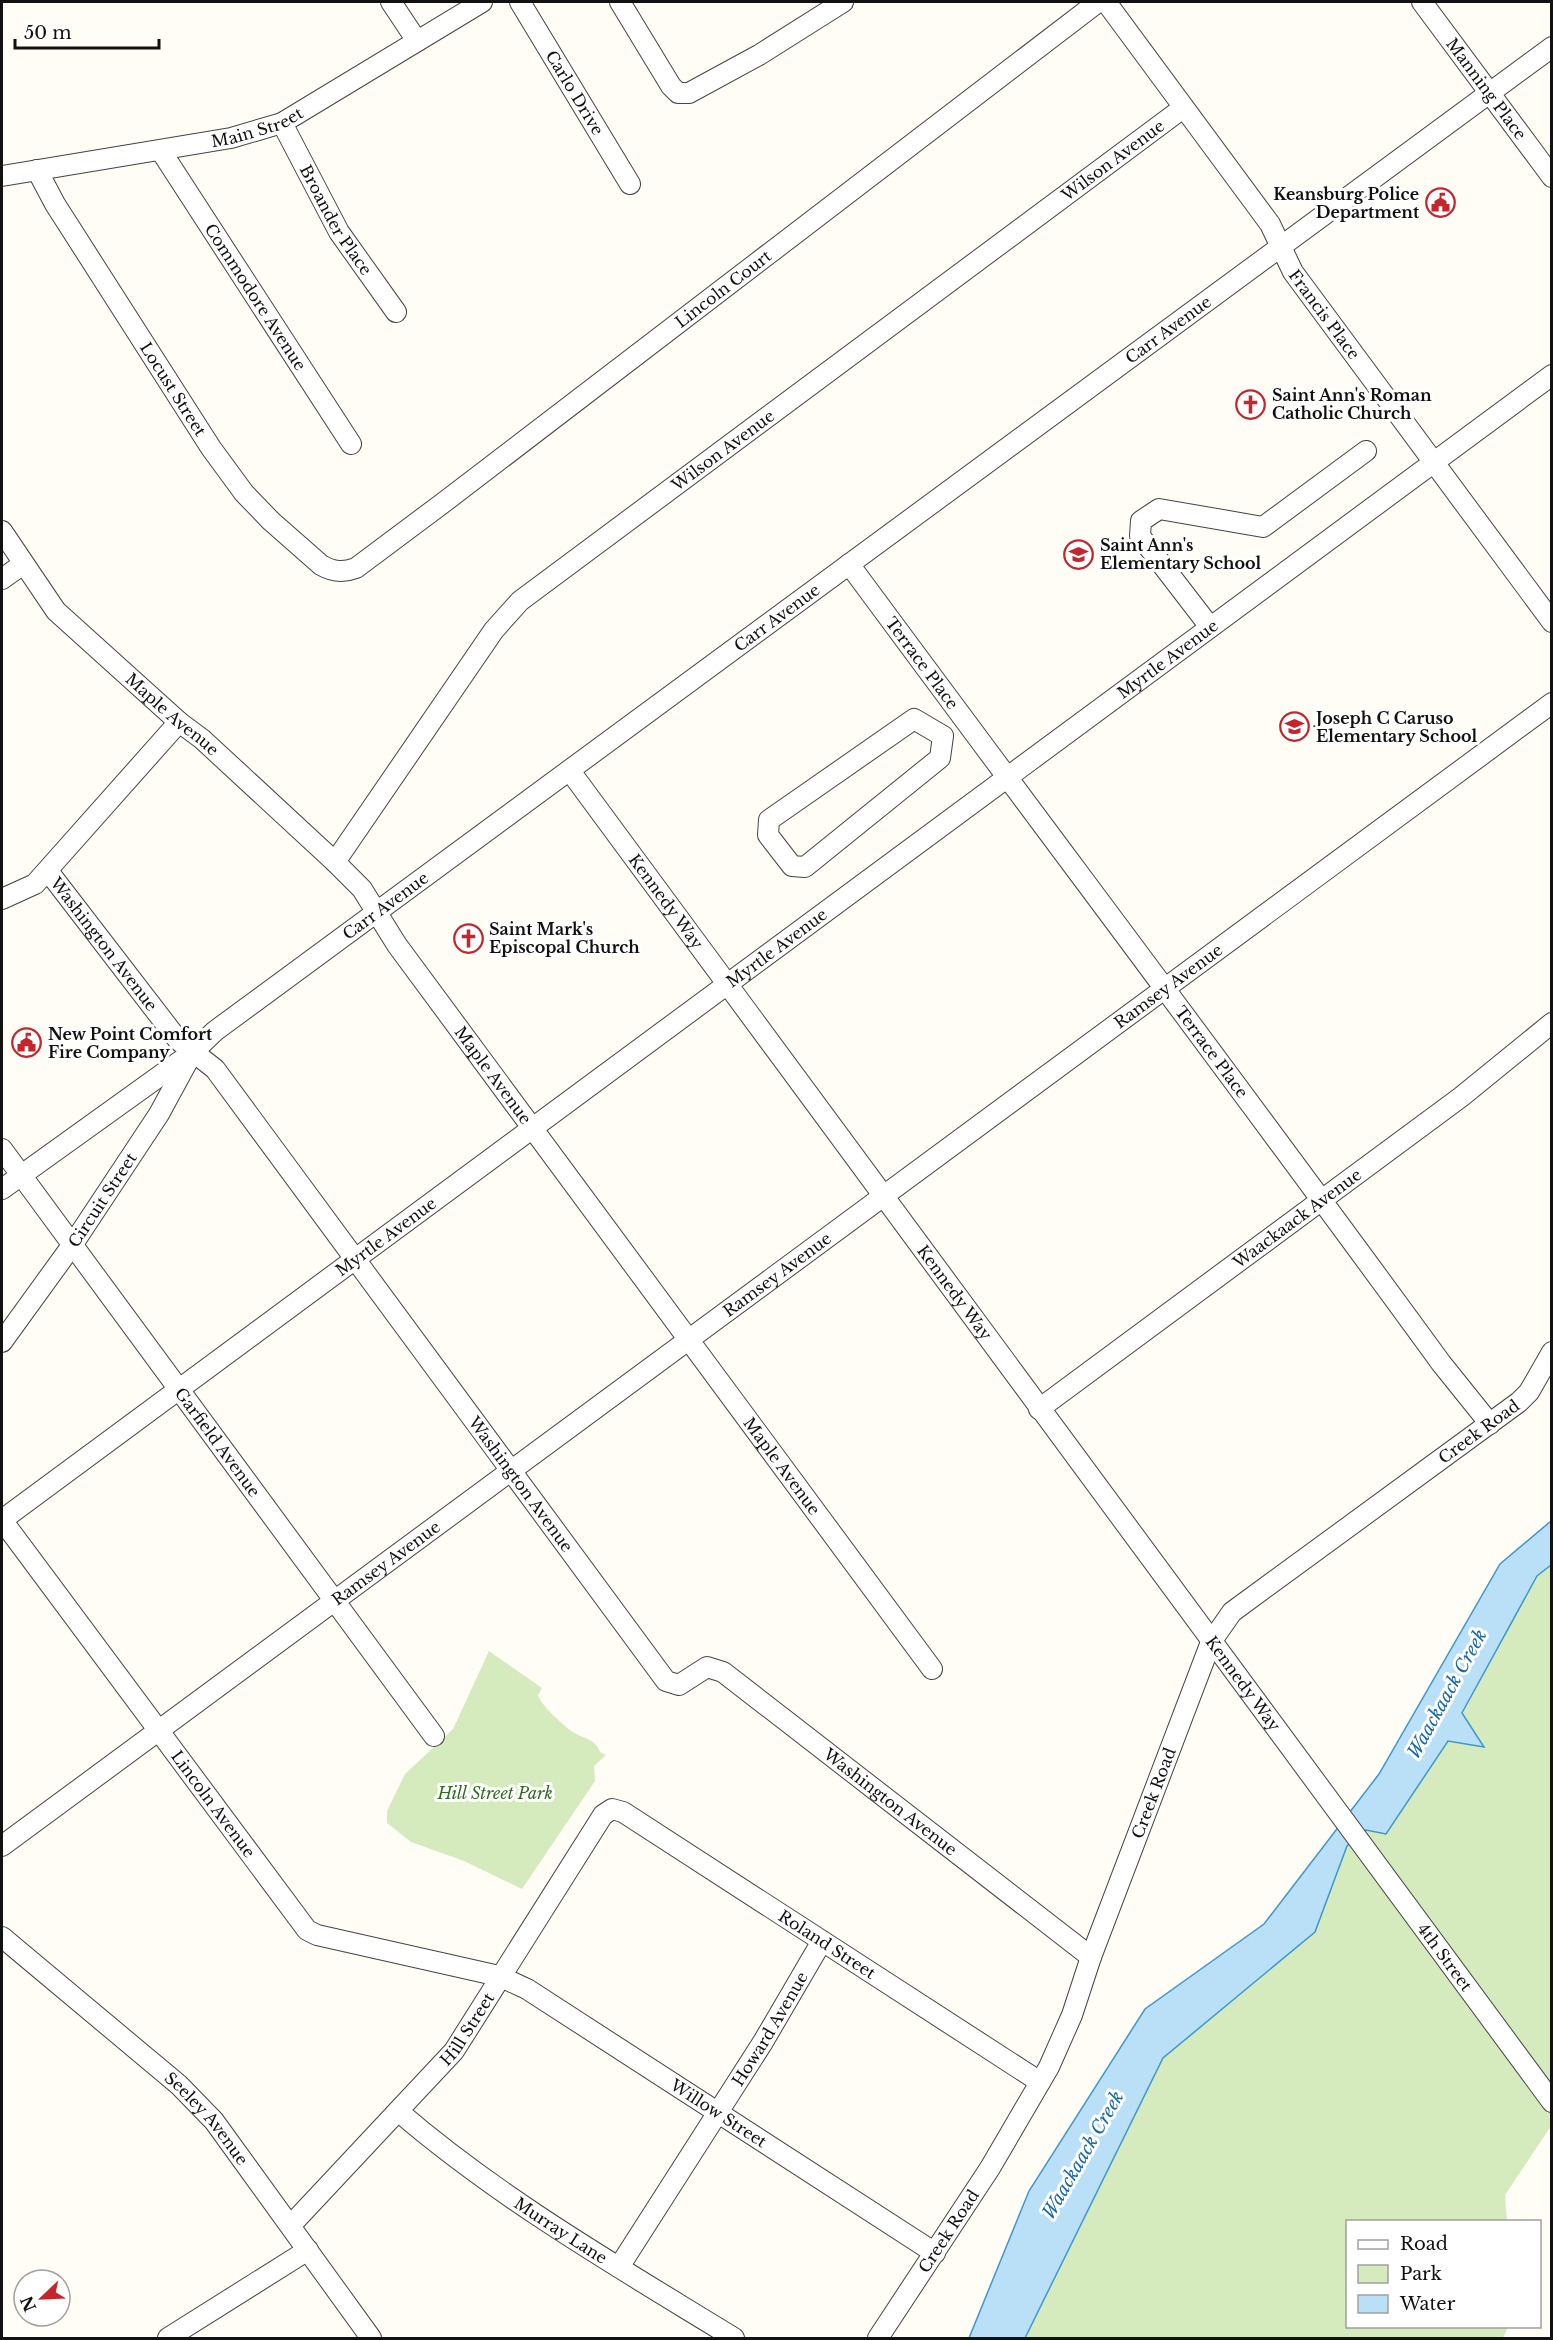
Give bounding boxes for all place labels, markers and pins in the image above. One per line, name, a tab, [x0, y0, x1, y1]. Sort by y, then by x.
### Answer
place label: Keansburg Police Department	[1273, 184, 1420, 222]
public building icon: Keansburg Police Department	[1424, 187, 1456, 219]
place label: Saint Ann's Roman Catholic Church	[1272, 385, 1432, 423]
church icon: Saint Ann's Roman Catholic Church	[1235, 388, 1267, 420]
place label: Saint Ann's Elementary School	[1100, 535, 1262, 573]
school or university icon: Saint Ann's Elementary School	[1063, 538, 1095, 570]
place label: Joseph C Caruso Elementary School	[1313, 708, 1478, 746]
school or university icon: Joseph C Caruso Elementary School	[1279, 711, 1311, 743]
place label: Saint Mark's Episcopal Church	[489, 919, 640, 957]
church icon: Saint Mark's Episcopal Church	[452, 922, 484, 954]
place label: New Point Comfort Fire Company	[48, 1024, 213, 1062]
public building icon: New Point Comfort Fire Company	[11, 1027, 43, 1059]

